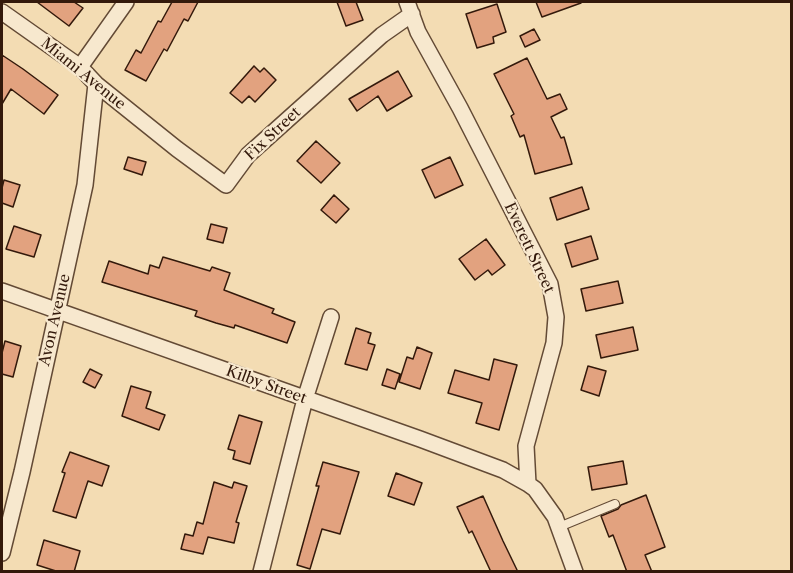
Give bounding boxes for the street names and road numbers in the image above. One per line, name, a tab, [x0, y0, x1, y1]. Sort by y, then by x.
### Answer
street label: Miami Avenue	[37, 34, 129, 114]
street label: Fix Street	[241, 104, 305, 164]
street label: Everett Street	[500, 200, 558, 296]
street label: Avon Avenue	[36, 272, 74, 368]
street label: Kilby Street	[223, 362, 309, 408]

